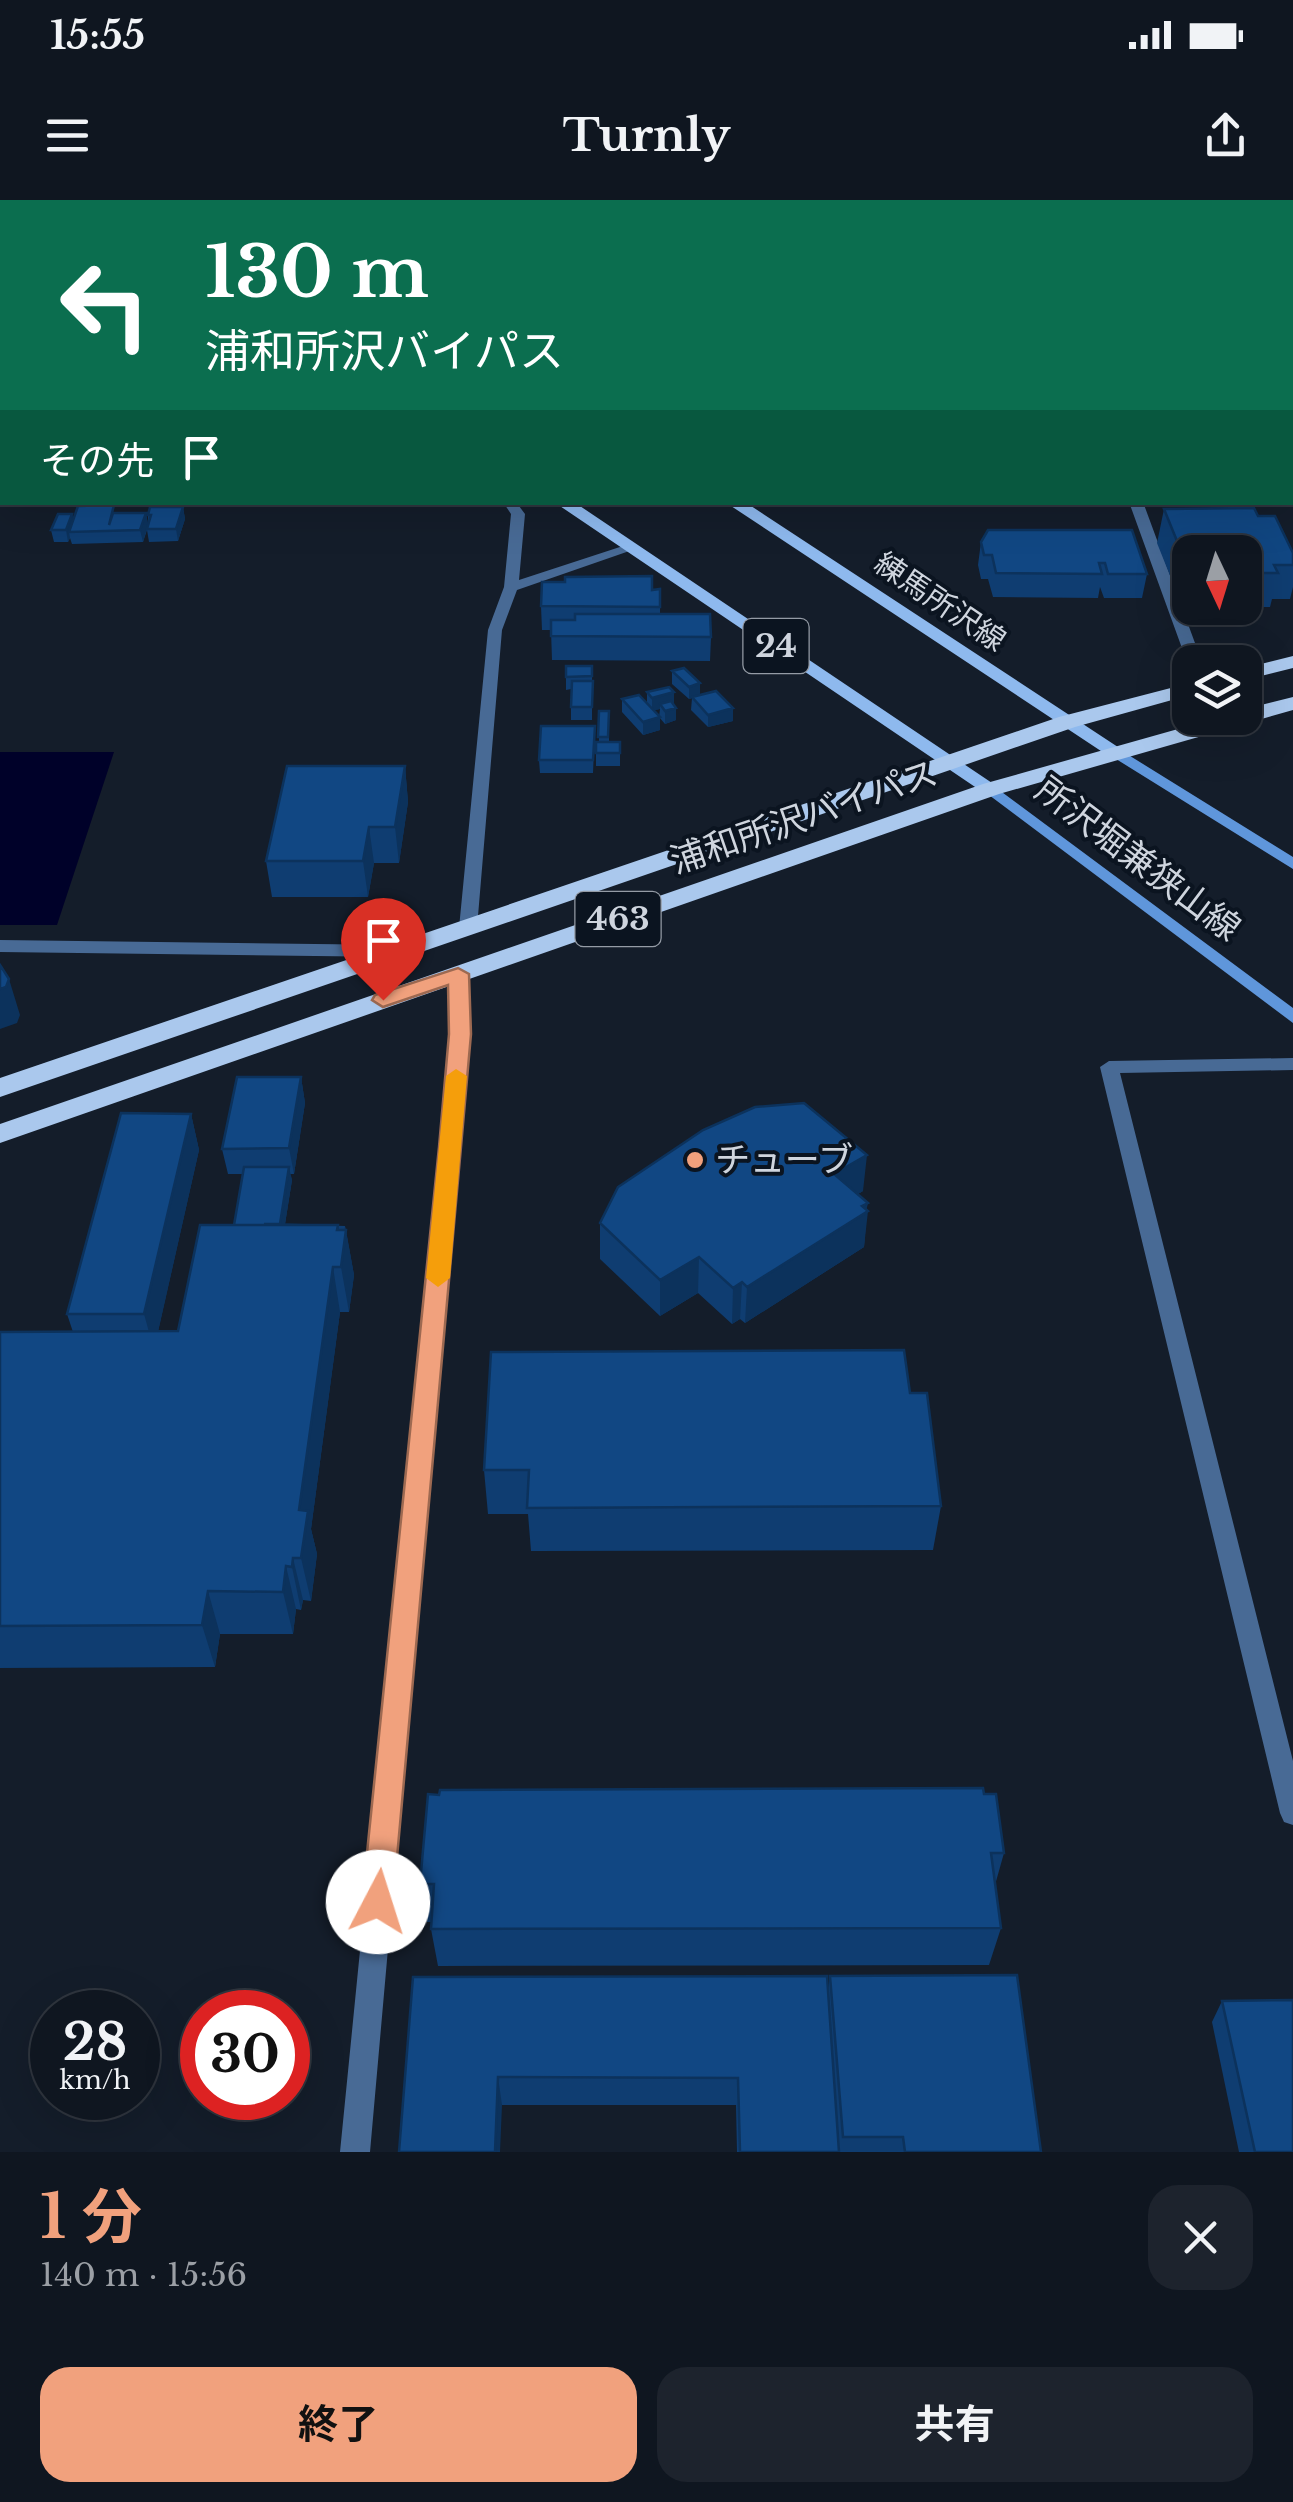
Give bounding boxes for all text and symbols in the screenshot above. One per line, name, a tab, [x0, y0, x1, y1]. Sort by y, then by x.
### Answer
text: 15:55	[50, 12, 145, 59]
text: Turnly	[563, 107, 730, 163]
icon: menu	[40, 108, 95, 163]
icon: share	[1198, 108, 1253, 163]
text: 130 m	[205, 229, 429, 316]
icon: left	[40, 240, 170, 370]
text: 浦和所沢バイパス	[205, 323, 564, 379]
icon: arrive	[174, 430, 229, 485]
text: その先	[40, 437, 154, 484]
north arrow	[1172, 535, 1262, 625]
map controls	[1172, 535, 1262, 735]
street label: 練馬所沢線	[868, 544, 1013, 659]
road number: 24	[744, 619, 808, 673]
button: layers	[1172, 645, 1262, 735]
street label: 浦和所沢バイパス	[665, 751, 943, 882]
street label: 所沢堀兼狭山線	[1028, 768, 1249, 949]
road number: 463	[576, 892, 660, 946]
pin	[341, 898, 426, 1001]
icon: arrive	[356, 913, 411, 968]
place label: チューブ	[715, 1138, 853, 1181]
marker: チューブ	[684, 1149, 706, 1171]
position arrow	[326, 1850, 430, 1954]
speed limit sign: 30	[180, 1990, 310, 2120]
text: 28	[63, 2011, 127, 2074]
text: km/h	[60, 2065, 130, 2096]
text: 1 分	[40, 2180, 142, 2254]
button: close	[1148, 2185, 1253, 2290]
text: 140 m · 15:56	[40, 2255, 247, 2295]
button: 終了	[40, 2367, 637, 2482]
button: 共有	[657, 2367, 1253, 2482]

